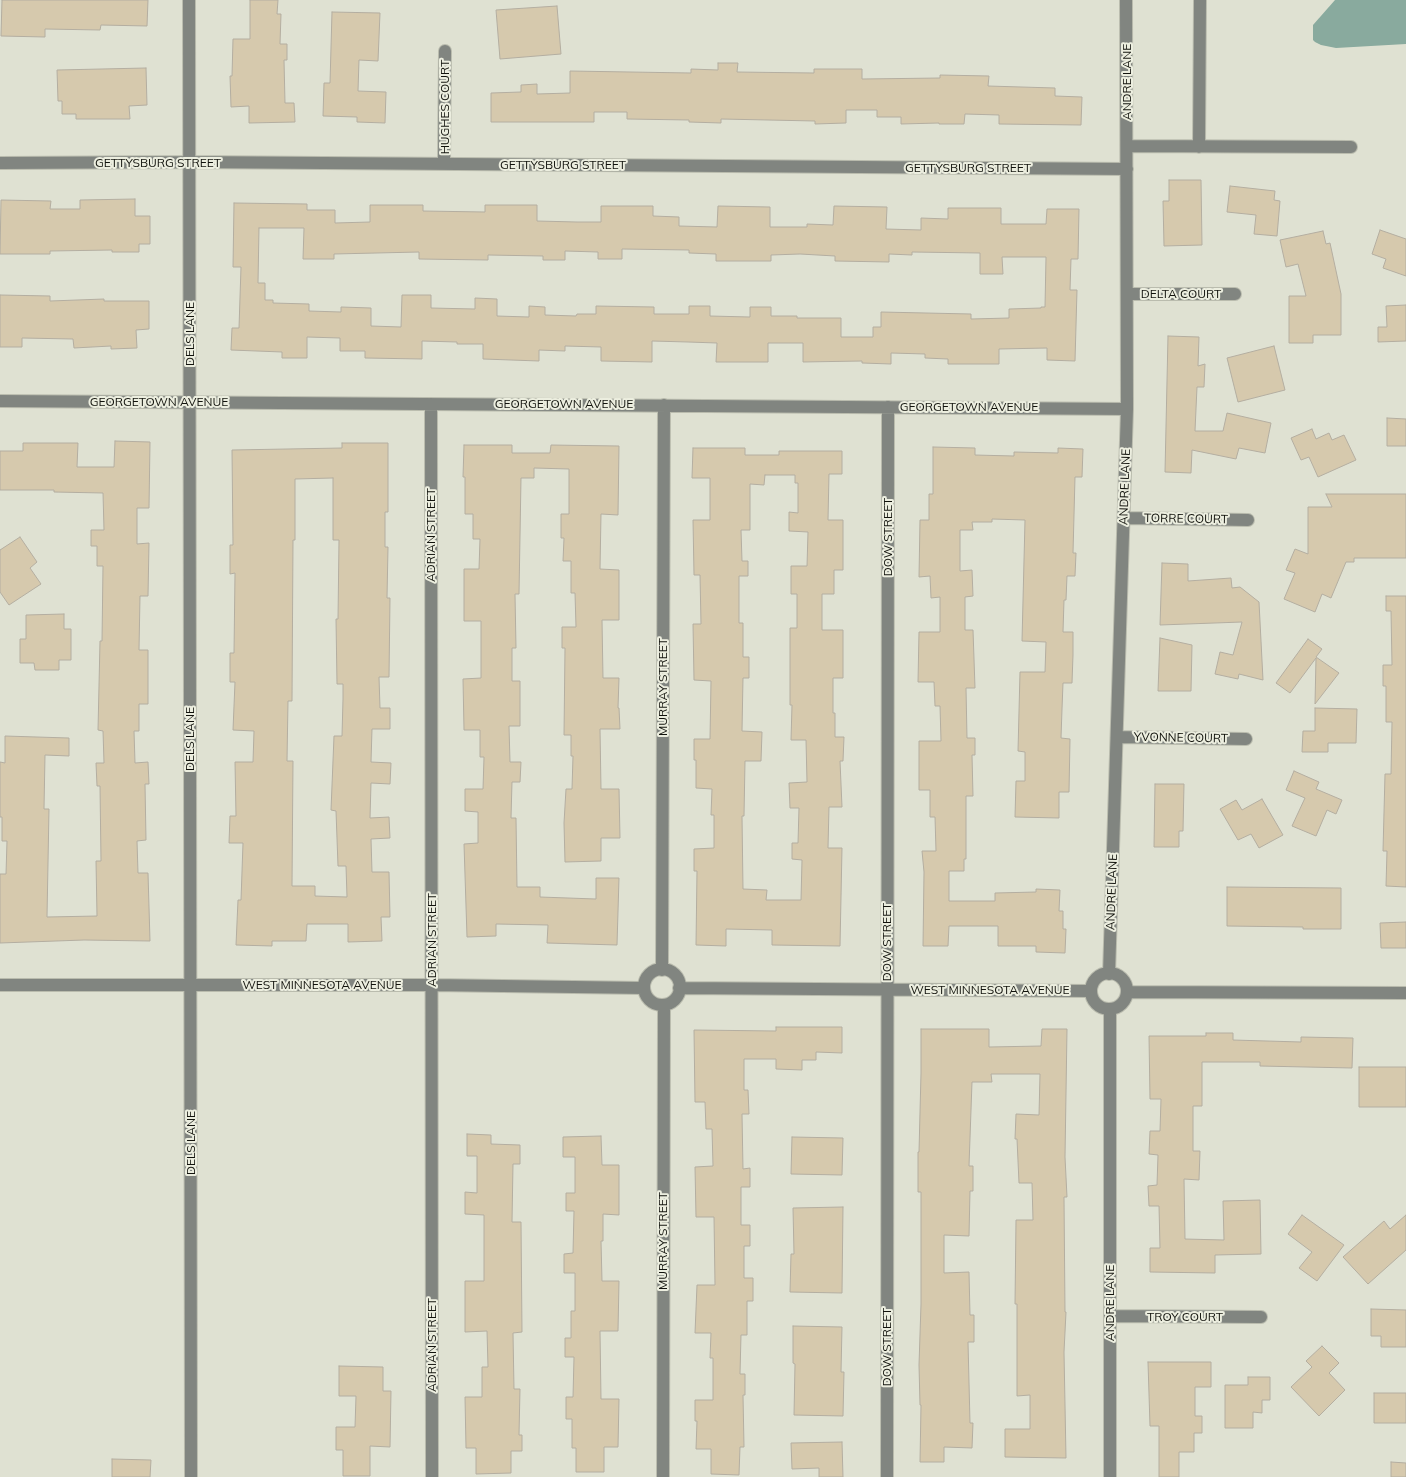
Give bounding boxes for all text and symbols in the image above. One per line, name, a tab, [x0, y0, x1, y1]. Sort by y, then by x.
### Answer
street label: ANDRE LANE	[1120, 44, 1134, 120]
street label: HUGHES COURT	[438, 60, 452, 154]
street label: GETTYSBURG STREET	[95, 156, 221, 170]
street label: GETTYSBURG STREET	[500, 158, 626, 172]
street label: GETTYSBURG STREET	[905, 161, 1031, 175]
street label: DELTA COURT	[1141, 287, 1221, 301]
street label: DELS LANE	[183, 302, 197, 366]
street label: GEORGETOWN AVENUE	[90, 395, 228, 409]
street label: GEORGETOWN AVENUE	[495, 397, 633, 411]
street label: GEORGETOWN AVENUE	[900, 400, 1038, 414]
street label: ANDRE LANE	[1116, 449, 1134, 525]
street label: ADRIAN STREET	[424, 488, 438, 582]
street label: DOW STREET	[881, 498, 895, 576]
street label: TORRE COURT	[1144, 511, 1228, 527]
street label: MURRAY STREET	[656, 638, 670, 736]
street label: DELS LANE	[183, 707, 197, 771]
street label: YVONNE COURT	[1134, 730, 1228, 746]
street label: ANDRE LANE	[1103, 854, 1121, 930]
street label: ADRIAN STREET	[425, 893, 439, 987]
street label: DOW STREET	[880, 903, 894, 981]
street label: WEST MINNESOTA AVENUE	[242, 978, 402, 992]
street label: WEST MINNESOTA AVENUE	[910, 983, 1070, 997]
street label: DELS LANE	[184, 1111, 198, 1175]
street label: MURRAY STREET	[656, 1192, 670, 1290]
street label: ANDRE LANE	[1103, 1265, 1117, 1341]
street label: ADRIAN STREET	[425, 1298, 439, 1392]
street label: DOW STREET	[880, 1308, 894, 1386]
street label: TROY COURT	[1147, 1310, 1223, 1324]

